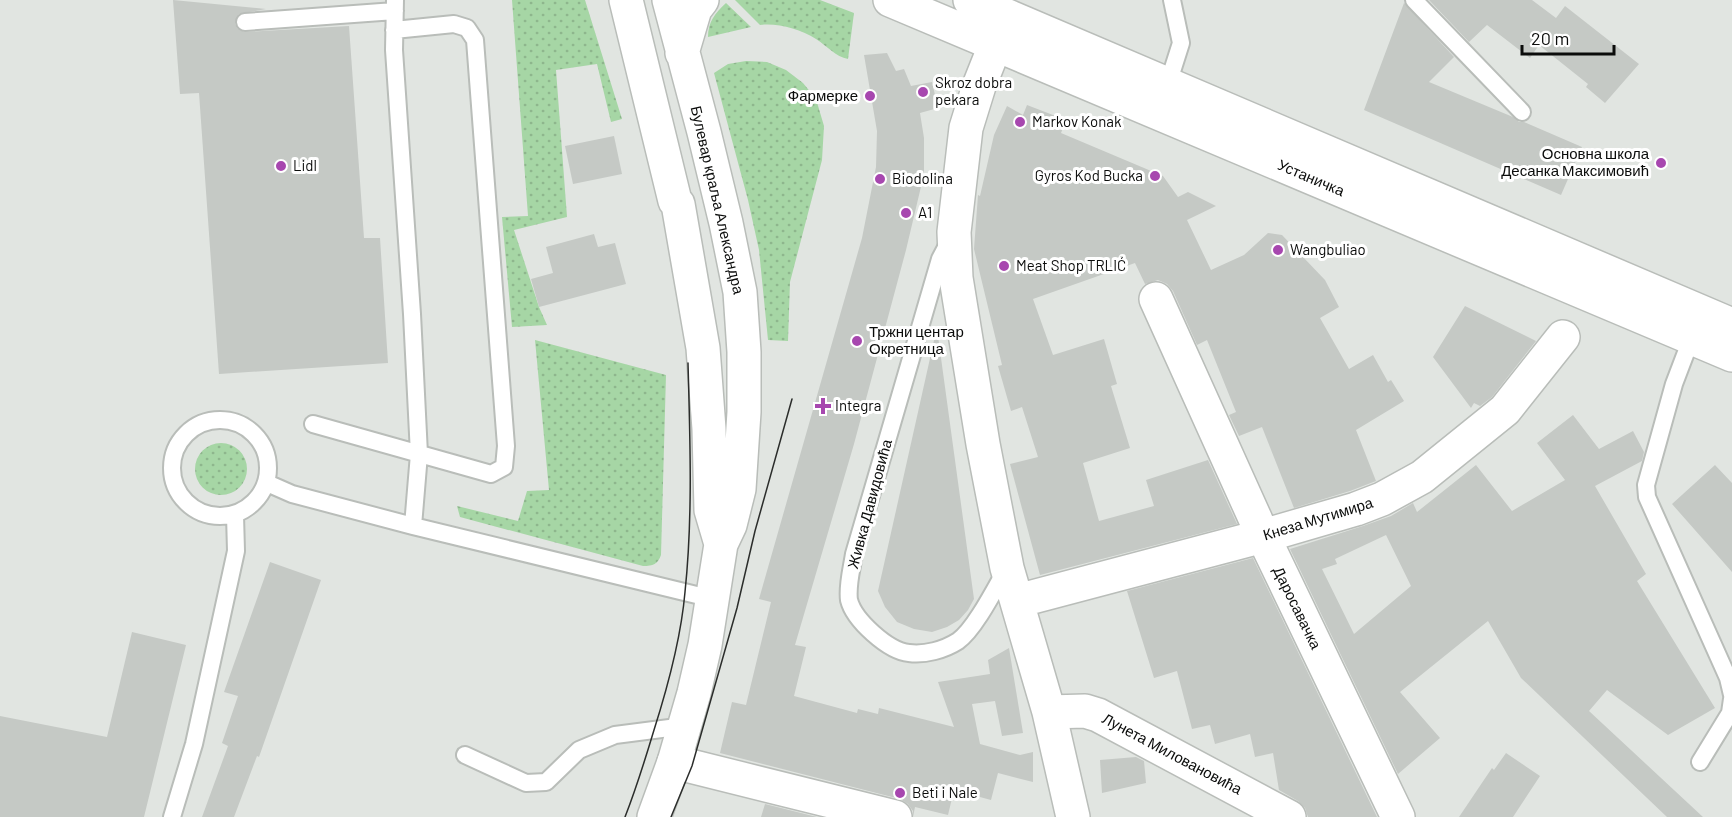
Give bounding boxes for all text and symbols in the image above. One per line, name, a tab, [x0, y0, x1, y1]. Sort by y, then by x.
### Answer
scale bar	[1522, 18, 1614, 56]
text: 20 m	[1531, 27, 1569, 49]
place label: Skroz dobra pekara	[935, 73, 1012, 108]
marker: Skroz dobra pekara	[916, 85, 930, 99]
place label: Фармерке	[788, 86, 858, 104]
marker: Фармерке	[863, 89, 877, 103]
street label: Булевар краља Александра	[688, 104, 749, 296]
place label: Markov Konak	[1032, 112, 1122, 130]
marker: Markov Konak	[1013, 115, 1027, 129]
place label: Основна школа Десанка Максимовић	[1501, 144, 1650, 179]
street label: Устаничка	[1275, 155, 1348, 199]
place label: Lidl	[293, 156, 317, 174]
marker: Основна школа Десанка Максимовић	[1654, 156, 1668, 170]
marker: Lidl	[274, 159, 288, 173]
place label: Gyros Kod Bucka	[1035, 166, 1143, 184]
place label: Biodolina	[892, 169, 953, 187]
marker: Gyros Kod Bucka	[1148, 169, 1162, 183]
marker: Biodolina	[873, 172, 887, 186]
place label: A1	[918, 203, 932, 221]
marker: A1	[899, 206, 913, 220]
place label: Wangbuliao	[1290, 240, 1366, 258]
marker: Wangbuliao	[1271, 243, 1285, 257]
place label: Meat Shop TRLIĆ	[1016, 256, 1126, 274]
marker: Meat Shop TRLIĆ	[997, 259, 1011, 273]
place label: Тржни центар Окретница	[869, 322, 964, 357]
marker: Тржни центар Окретница	[850, 334, 864, 348]
place label: Integra	[835, 396, 881, 414]
marker: Integra	[816, 399, 830, 413]
street label: Живка Давидовића	[843, 436, 895, 571]
street label: Кнеза Мутимира	[1261, 493, 1375, 543]
street label: Даросавачка	[1270, 563, 1326, 652]
street label: Лунета Миловановића	[1100, 709, 1246, 798]
place label: Beti i Nale	[912, 783, 978, 801]
marker: Beti i Nale	[893, 786, 907, 800]

